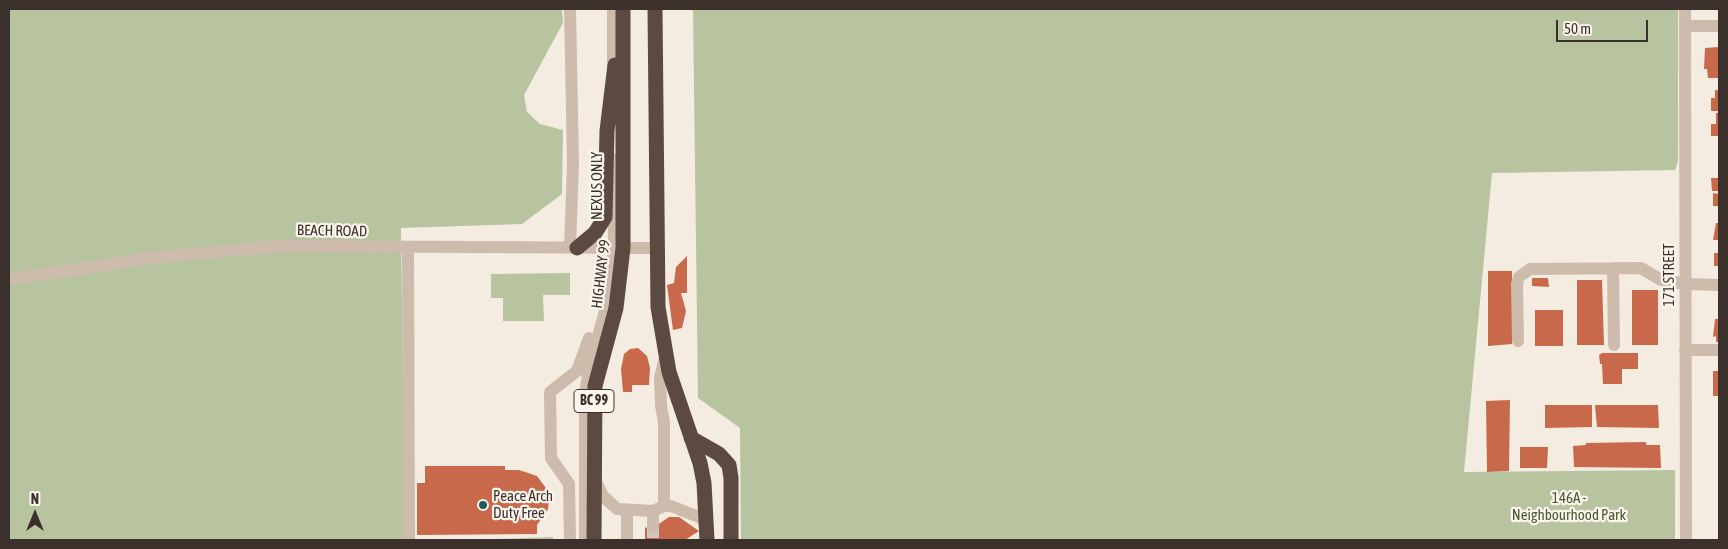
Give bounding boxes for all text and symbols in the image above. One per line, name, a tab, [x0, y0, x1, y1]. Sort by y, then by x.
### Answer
scale bar	[1558, 10, 1650, 42]
text: 50 m	[1564, 20, 1591, 37]
street label: NEXUS ONLY	[588, 152, 606, 220]
street label: BEACH ROAD	[297, 221, 367, 241]
street label: HIGHWAY 99	[588, 239, 614, 309]
street label: 171 STREET	[1660, 244, 1678, 306]
road number: BC 99	[574, 390, 614, 412]
place label: Peace Arch Duty Free	[493, 487, 553, 522]
north arrow	[10, 489, 60, 539]
park label: 146A - Neighbourhood Park	[1512, 489, 1626, 524]
text: N	[31, 491, 39, 507]
marker: Peace Arch Duty Free	[477, 499, 489, 511]

